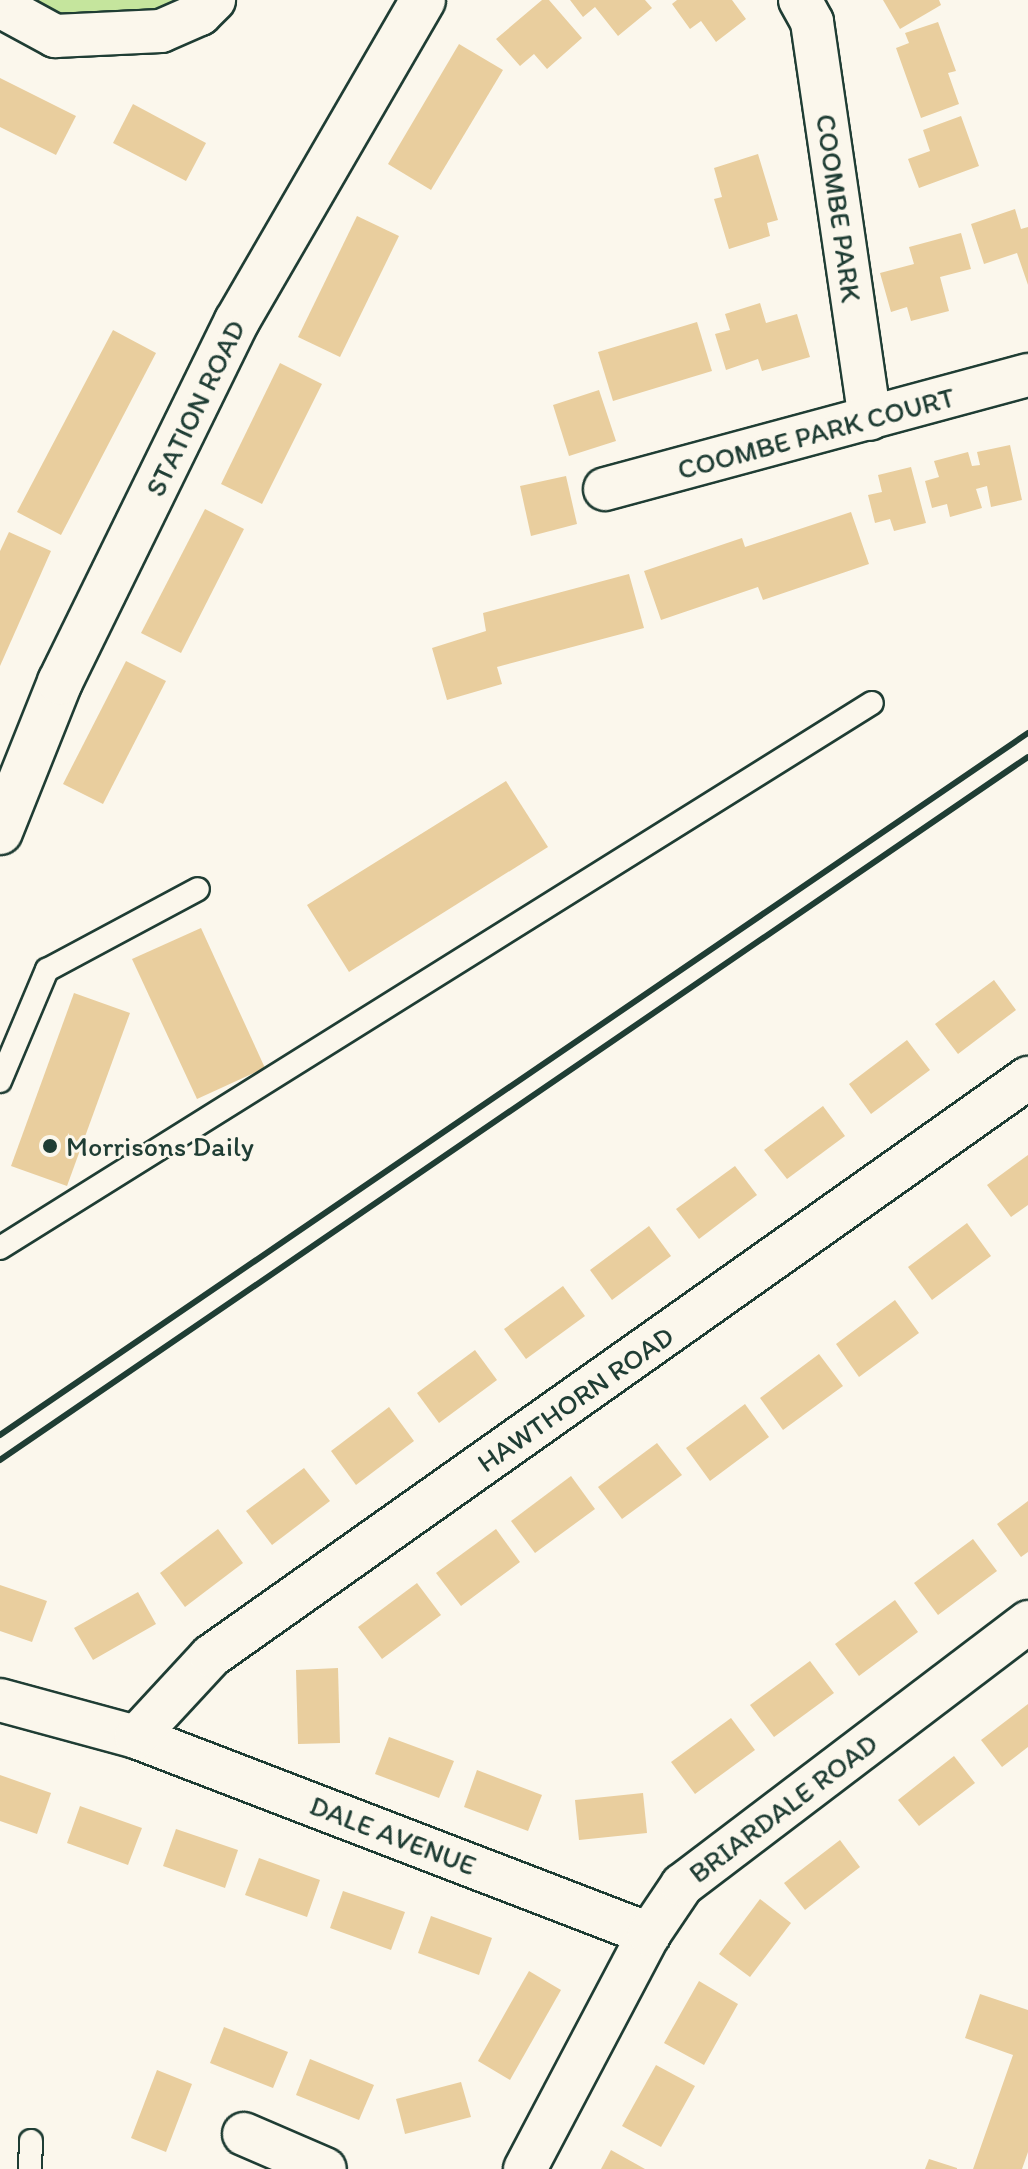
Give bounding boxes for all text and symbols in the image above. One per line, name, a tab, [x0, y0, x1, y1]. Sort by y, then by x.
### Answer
street label: COOMBE PARK	[809, 112, 869, 304]
street label: STATION ROAD	[138, 315, 252, 501]
street label: COOMBE PARK COURT	[674, 380, 958, 486]
place label: Morrisons Daily	[66, 1129, 254, 1163]
marker: Morrisons Daily	[41, 1137, 59, 1155]
street label: HAWTHORN ROAD	[470, 1319, 680, 1479]
street label: BRIARDALE ROAD	[683, 1726, 883, 1890]
street label: DALE AVENUE	[306, 1788, 480, 1882]

